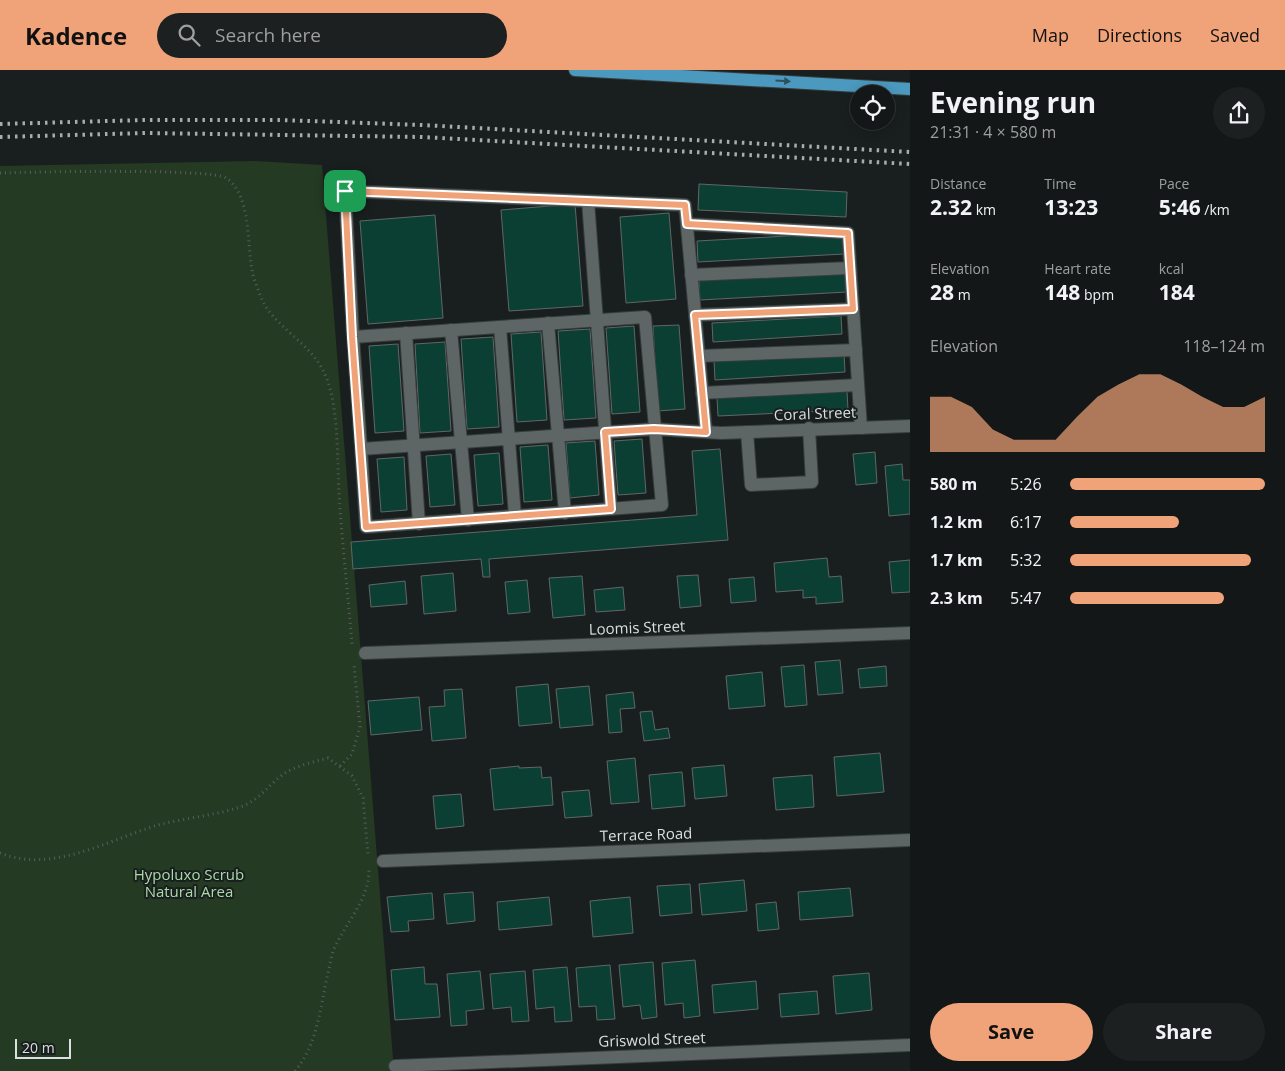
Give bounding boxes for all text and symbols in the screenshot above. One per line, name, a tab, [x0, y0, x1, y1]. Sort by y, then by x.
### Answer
search box	[157, 13, 507, 58]
text: Kadence	[25, 19, 127, 52]
icon: search	[175, 21, 203, 49]
text: Search here	[215, 22, 321, 48]
text: Map	[1032, 23, 1069, 47]
text: Directions	[1097, 23, 1182, 47]
text: Saved	[1210, 23, 1260, 47]
one-way arrow	[775, 78, 791, 86]
text: Evening run	[930, 83, 1096, 121]
map controls	[850, 85, 895, 130]
button: locate	[850, 85, 895, 130]
button: share	[1213, 87, 1265, 139]
text: 21:31 · 4 × 580 m	[930, 121, 1056, 143]
pin	[324, 170, 366, 212]
text: Distance	[930, 174, 986, 193]
text: Time	[1044, 174, 1076, 193]
text: Pace	[1159, 174, 1189, 193]
icon: arrive	[331, 177, 359, 205]
text: 2.32	[930, 193, 972, 221]
text: 13:23	[1044, 193, 1098, 221]
text: 5:46	[1159, 193, 1201, 221]
text: km	[972, 200, 996, 219]
text: /km	[1201, 200, 1230, 219]
text: Elevation	[930, 259, 989, 278]
text: Heart rate	[1044, 259, 1111, 278]
text: kcal	[1159, 259, 1184, 278]
text: 28	[930, 278, 954, 306]
text: 148	[1044, 278, 1080, 306]
text: 184	[1159, 278, 1195, 306]
text: m	[954, 285, 971, 304]
text: bpm	[1080, 285, 1114, 304]
text: Elevation	[930, 335, 998, 357]
text: 118–124 m	[1183, 335, 1265, 357]
street label: Coral Street	[773, 402, 857, 424]
text: 580 m	[930, 473, 977, 495]
text: 5:26	[1010, 473, 1042, 495]
text: 1.2 km	[930, 511, 983, 533]
text: 6:17	[1010, 511, 1042, 533]
text: 1.7 km	[930, 549, 983, 571]
text: 5:32	[1010, 549, 1042, 571]
text: 2.3 km	[930, 587, 983, 609]
text: 5:47	[1010, 587, 1042, 609]
street label: Loomis Street	[588, 615, 686, 639]
street label: Terrace Road	[599, 822, 693, 846]
park label: Hypoluxo Scrub Natural Area	[134, 864, 244, 901]
button: Save	[930, 1003, 1093, 1061]
button: Share	[1103, 1003, 1265, 1061]
street label: Griswold Street	[598, 1027, 706, 1051]
scale bar	[15, 1036, 71, 1059]
text: 20 m	[22, 1038, 55, 1057]

